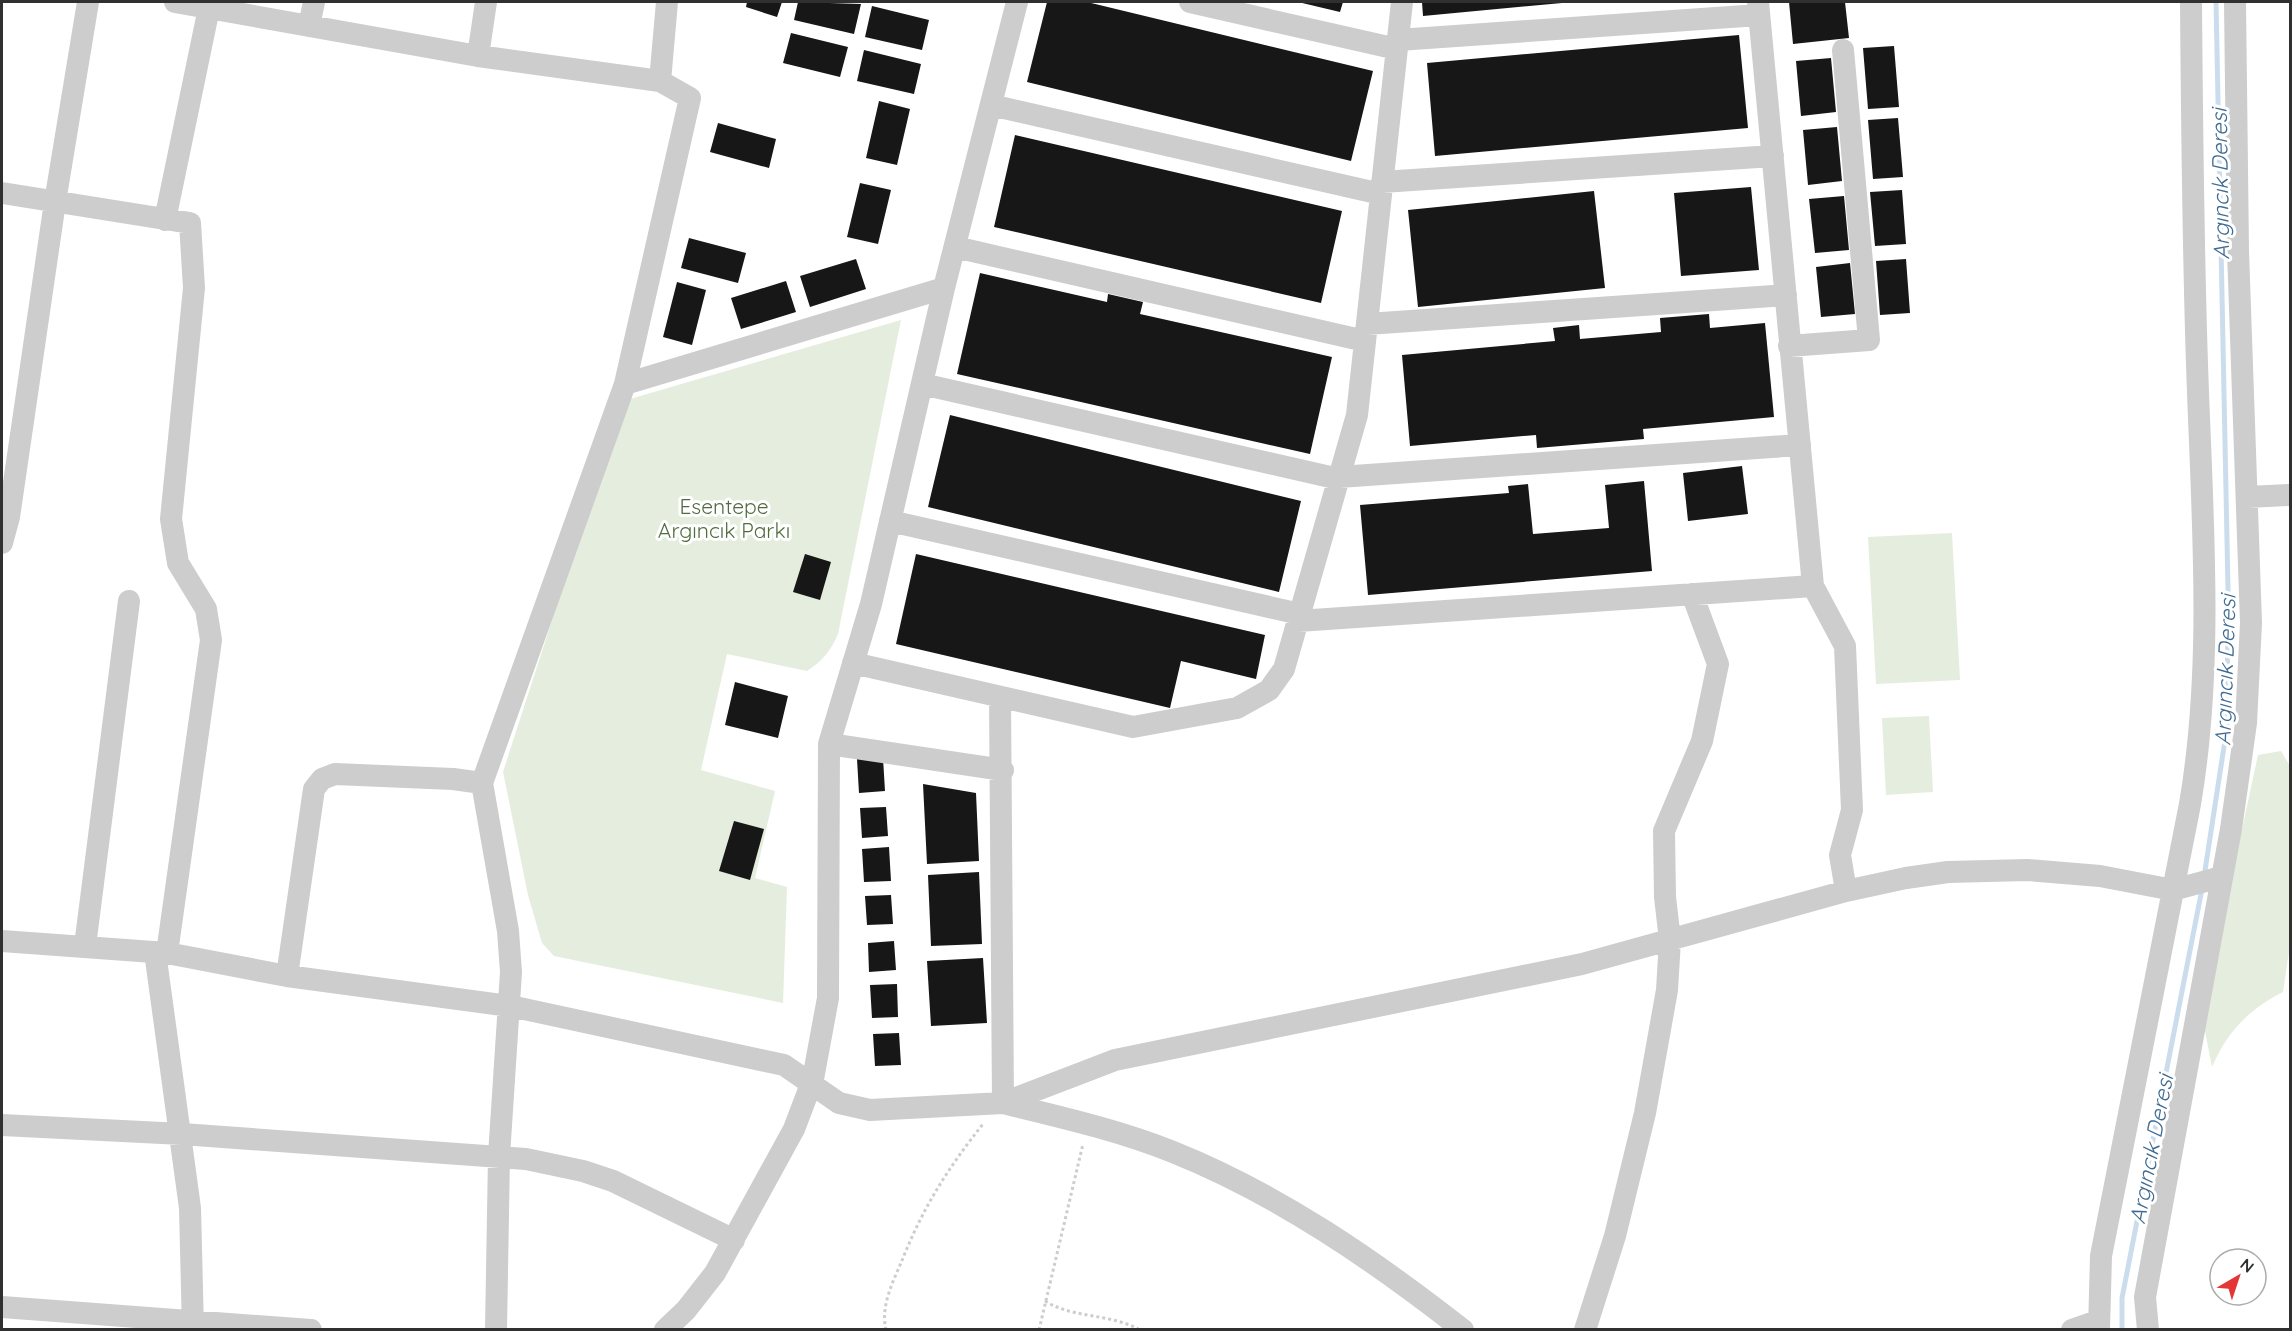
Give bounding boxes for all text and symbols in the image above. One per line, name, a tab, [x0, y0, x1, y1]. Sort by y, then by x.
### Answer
water label: Argıncık Deresi	[2205, 106, 2235, 260]
park label: Esentepe Argıncık Parkı	[658, 493, 790, 543]
water label: Argıncık Deresi	[2208, 592, 2242, 746]
water label: Argıncık Deresi	[2123, 1070, 2180, 1226]
north arrow	[2208, 1247, 2268, 1307]
text: N	[2237, 1254, 2258, 1277]

